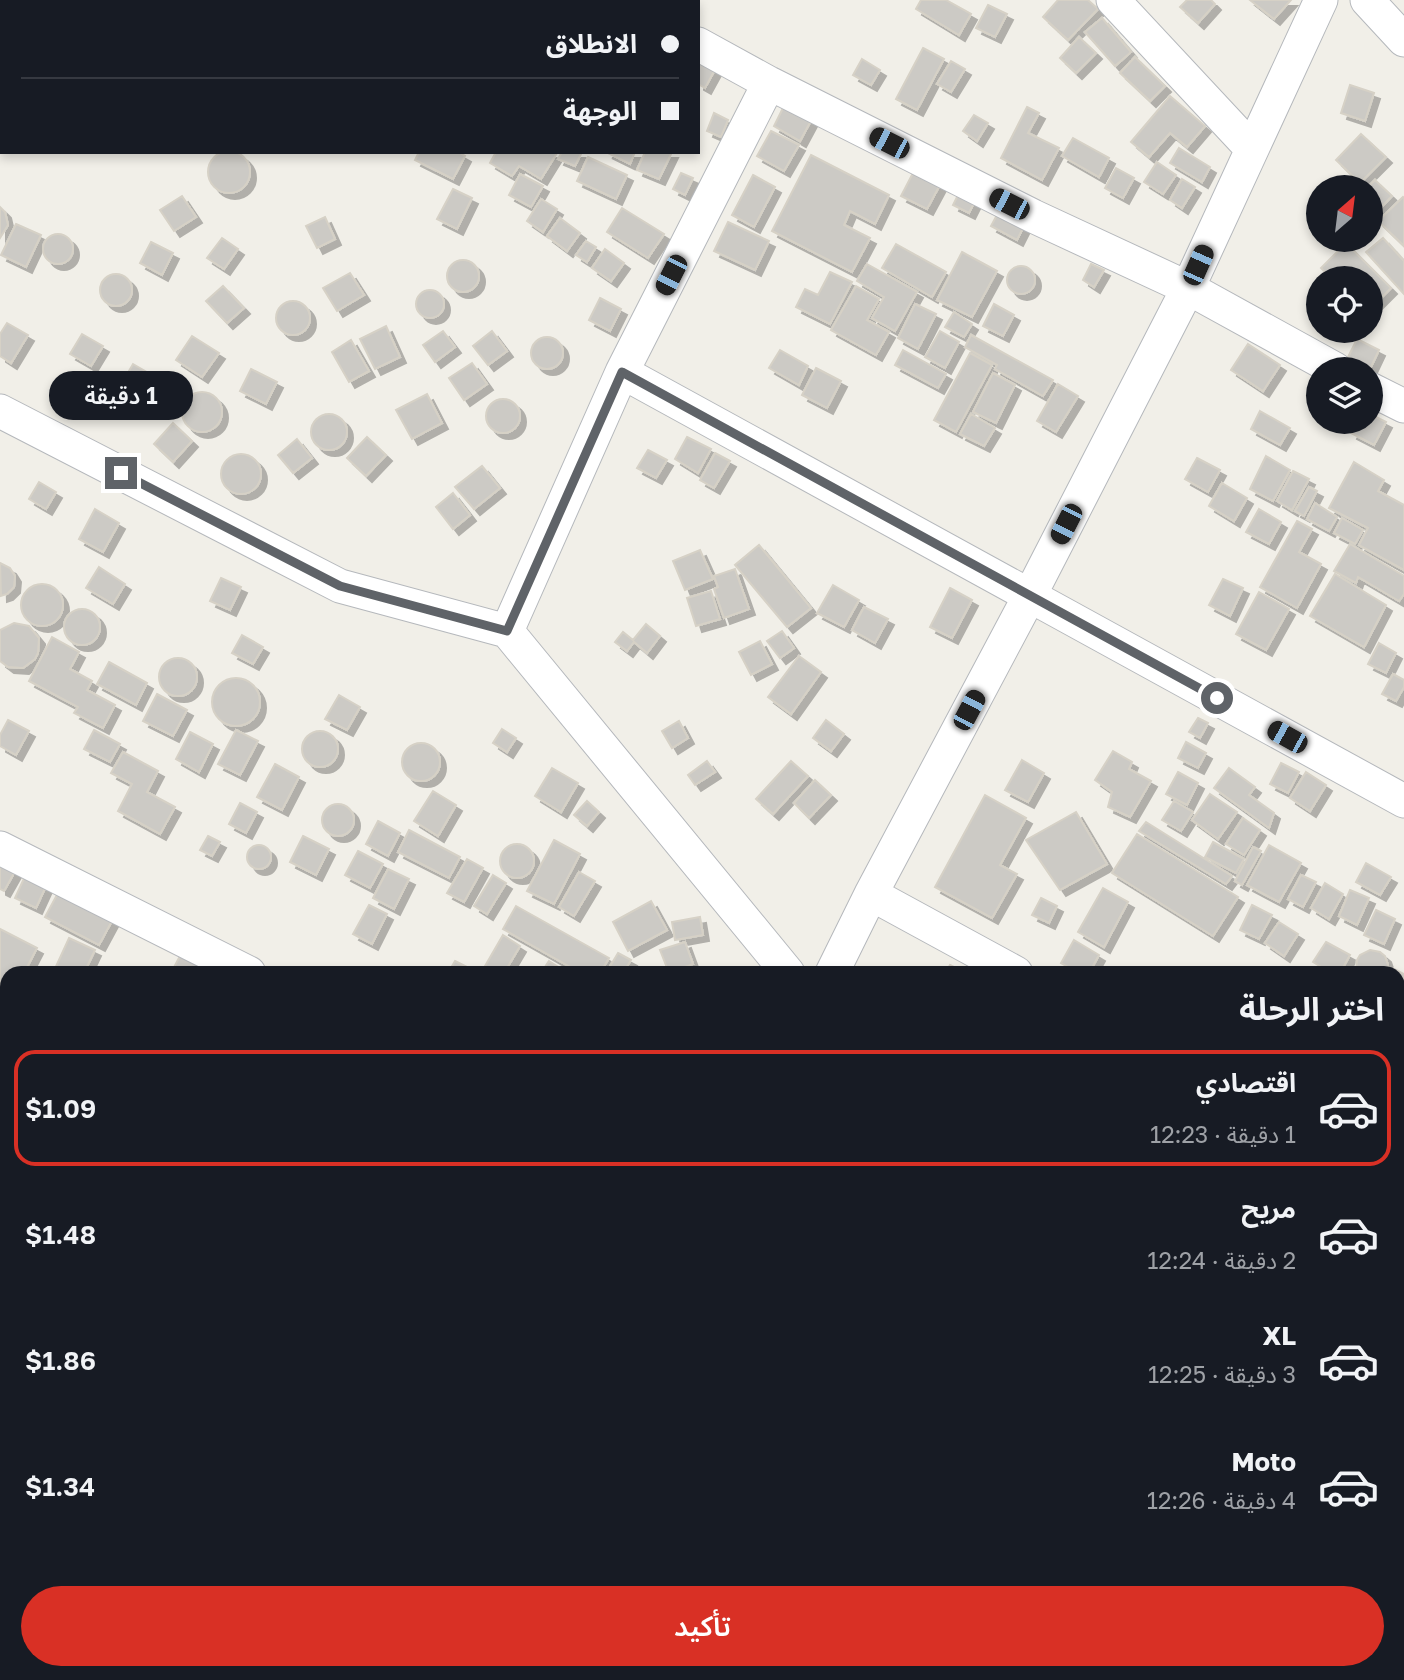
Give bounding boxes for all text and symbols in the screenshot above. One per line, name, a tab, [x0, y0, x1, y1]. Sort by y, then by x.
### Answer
text: الانطلاق	[546, 28, 637, 59]
text: الوجهة	[563, 95, 637, 126]
car	[866, 124, 913, 162]
north arrow	[1306, 175, 1382, 252]
map controls	[1306, 175, 1383, 434]
car	[986, 185, 1033, 223]
car	[1180, 242, 1217, 288]
car	[653, 252, 690, 298]
button: locate	[1306, 266, 1383, 343]
button: layers	[1306, 357, 1383, 434]
callout: 1 دقيقة	[49, 372, 193, 420]
text: 1 دقيقة	[84, 381, 158, 409]
route end	[105, 457, 137, 489]
car	[1048, 501, 1085, 547]
route start	[1201, 682, 1233, 714]
car	[950, 687, 989, 733]
car	[1264, 718, 1311, 756]
text: اختر الرحلة	[1239, 989, 1384, 1027]
text: اقتصادي	[1196, 1067, 1296, 1098]
icon: car	[1317, 1077, 1380, 1140]
text: $1.09	[25, 1093, 96, 1124]
text: 1 دقيقة · 12:23	[1150, 1120, 1296, 1148]
text: مريح	[1241, 1193, 1296, 1224]
icon: car	[1317, 1203, 1380, 1266]
text: $1.48	[25, 1219, 96, 1250]
text: 2 دقيقة · 12:24	[1147, 1246, 1296, 1274]
text: XL	[1262, 1320, 1296, 1351]
icon: car	[1317, 1329, 1380, 1392]
text: $1.86	[25, 1345, 96, 1376]
text: 3 دقيقة · 12:25	[1148, 1360, 1296, 1388]
text: Moto	[1231, 1446, 1296, 1477]
icon: car	[1317, 1455, 1380, 1518]
text: $1.34	[25, 1471, 95, 1502]
text: 4 دقيقة · 12:26	[1147, 1486, 1296, 1514]
button: تأكيد	[21, 1586, 1384, 1666]

